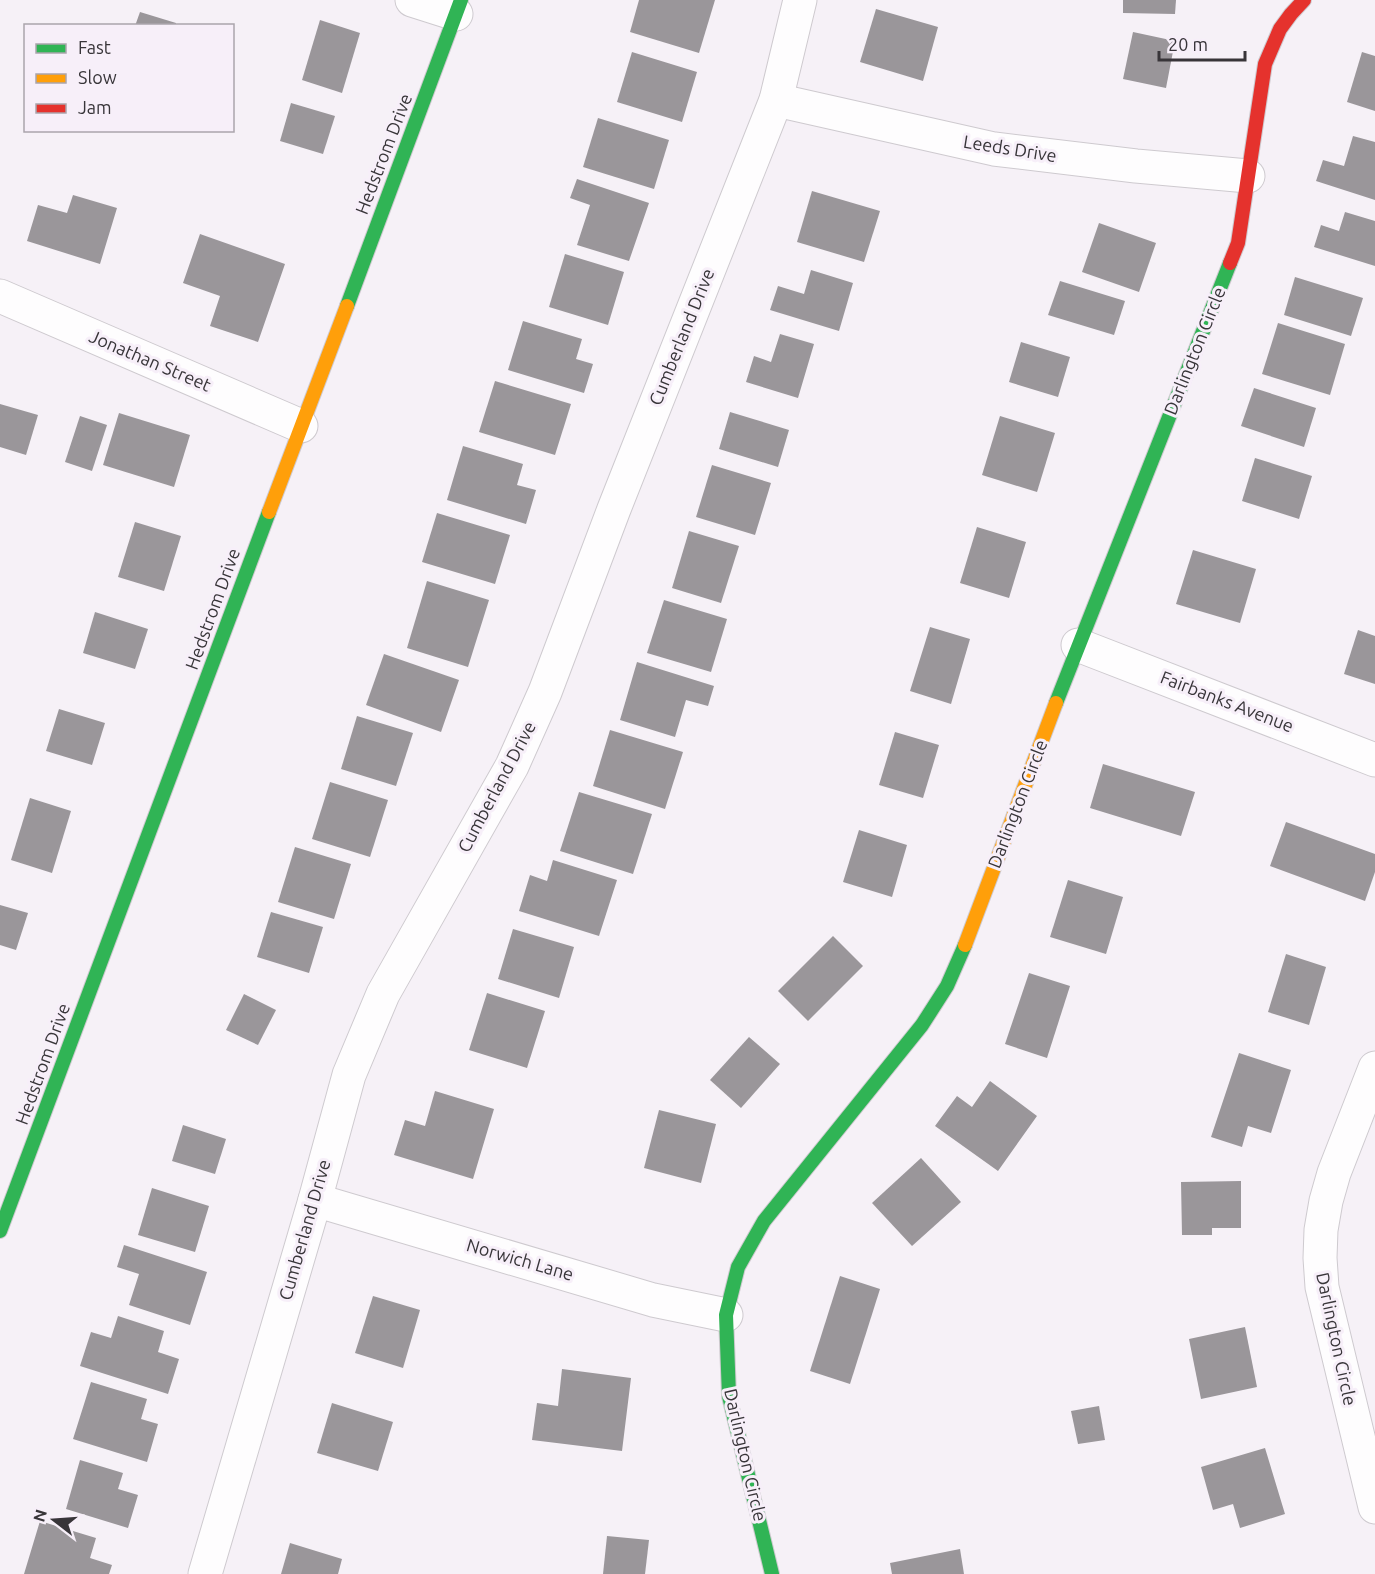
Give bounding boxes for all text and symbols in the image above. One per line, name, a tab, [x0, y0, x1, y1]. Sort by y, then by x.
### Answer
legend	[24, 24, 234, 132]
scale bar	[1159, 24, 1244, 62]
text: 20 m	[1168, 34, 1208, 54]
text: Fast	[78, 37, 111, 57]
text: Slow	[78, 67, 117, 87]
street label: Hedstrom Drive	[351, 91, 415, 217]
text: Jam	[78, 97, 112, 117]
street label: Leeds Drive	[962, 131, 1058, 165]
street label: Cumberland Drive	[645, 265, 718, 408]
street label: Darlington Circle	[1159, 284, 1229, 417]
street label: Jonathan Street	[87, 325, 214, 395]
street label: Hedstrom Drive	[181, 545, 243, 672]
street label: Fairbanks Avenue	[1158, 666, 1297, 736]
street label: Cumberland Drive	[453, 718, 539, 855]
street label: Darlington Circle	[983, 737, 1051, 871]
street label: Hedstrom Drive	[11, 1000, 73, 1127]
street label: Cumberland Drive	[274, 1157, 334, 1302]
street label: Norwich Lane	[464, 1234, 576, 1284]
street label: Darlington Circle	[1313, 1270, 1361, 1407]
street label: Darlington Circle	[721, 1386, 771, 1523]
north arrow	[24, 1490, 84, 1550]
text: N	[29, 1507, 50, 1524]

